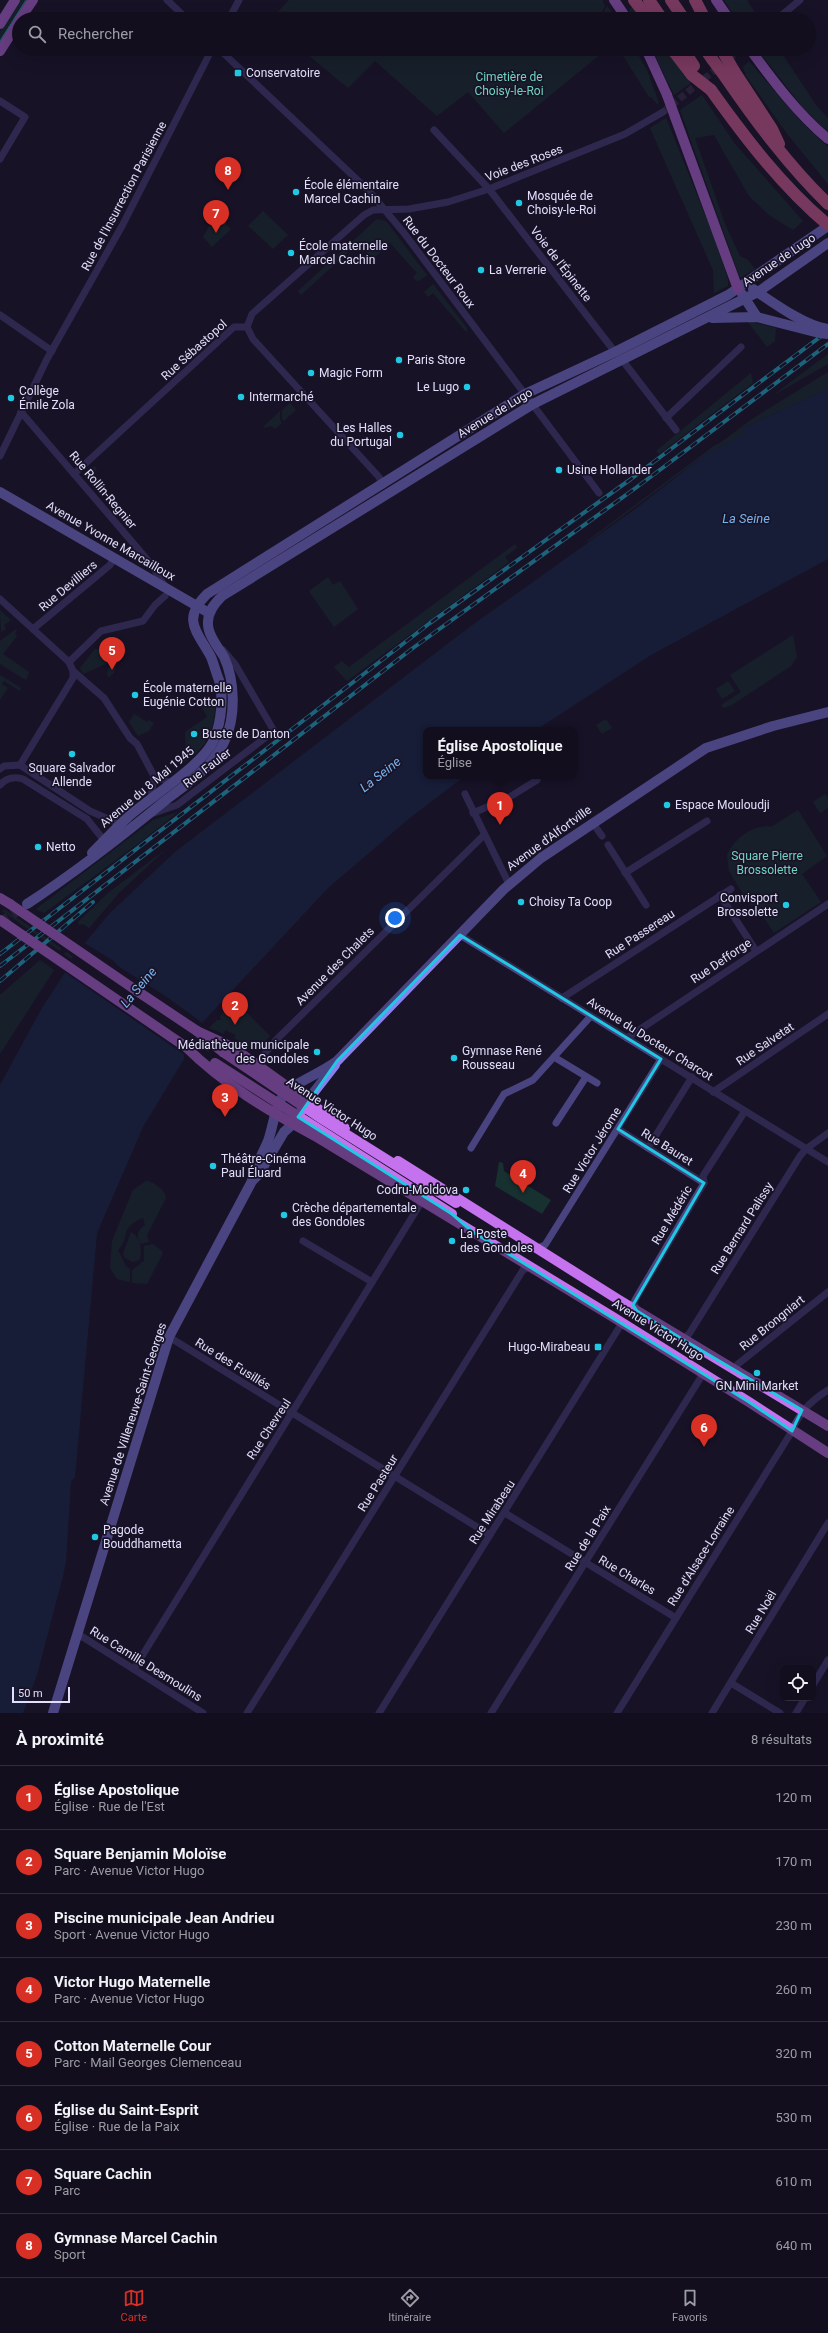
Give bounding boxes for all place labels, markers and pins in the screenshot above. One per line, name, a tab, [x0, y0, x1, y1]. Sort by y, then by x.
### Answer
place label: Conservatoire	[246, 66, 320, 80]
marker: Conservatoire	[233, 68, 243, 78]
pin: 8	[215, 157, 241, 190]
place label: École élémentaire Marcel Cachin	[304, 177, 399, 206]
marker: École élémentaire Marcel Cachin	[291, 187, 301, 197]
place label: Mosquée de Choisy-le-Roi	[527, 189, 596, 217]
marker: Mosquée de Choisy-le-Roi	[514, 198, 524, 208]
pin: 7	[203, 200, 229, 233]
place label: École maternelle Marcel Cachin	[299, 238, 388, 267]
marker: École maternelle Marcel Cachin	[286, 248, 296, 258]
place label: La Verrerie	[489, 263, 546, 277]
marker: La Verrerie	[476, 265, 486, 275]
place label: Paris Store	[407, 353, 465, 367]
marker: Paris Store	[394, 355, 404, 365]
place label: Magic Form	[319, 366, 383, 380]
marker: Magic Form	[306, 368, 316, 378]
place label: Le Lugo	[417, 380, 459, 394]
marker: Le Lugo	[462, 382, 472, 392]
place label: Collège Émile Zola	[19, 384, 75, 412]
place label: Intermarché	[249, 390, 314, 404]
marker: Intermarché	[236, 392, 246, 402]
marker: Collège Émile Zola	[6, 393, 16, 403]
place label: Les Halles du Portugal	[330, 421, 392, 449]
marker: Les Halles du Portugal	[395, 430, 405, 440]
place label: Usine Hollander	[567, 463, 651, 477]
marker: Usine Hollander	[554, 465, 564, 475]
pin: 5	[99, 637, 125, 670]
place label: École maternelle Eugénie Cotton	[143, 680, 232, 709]
marker: École maternelle Eugénie Cotton	[130, 690, 140, 700]
place label: Buste de Danton	[202, 727, 290, 741]
marker: Buste de Danton	[189, 729, 199, 739]
marker: Square Salvador Allende	[67, 749, 77, 759]
place label: Square Salvador Allende	[29, 761, 115, 789]
pin: 1	[487, 792, 513, 825]
place label: Espace Mouloudji	[675, 798, 770, 812]
marker: Espace Mouloudji	[662, 800, 672, 810]
place label: Netto	[46, 840, 76, 854]
marker: Netto	[33, 842, 43, 852]
place label: Convisport Brossolette	[717, 891, 778, 919]
place label: Choisy Ta Coop	[529, 895, 612, 909]
marker: Choisy Ta Coop	[516, 897, 526, 907]
marker: Convisport Brossolette	[781, 900, 791, 910]
pin: 2	[222, 992, 248, 1025]
place label: Médiathèque municipale des Gondoles	[178, 1038, 309, 1066]
place label: Gymnase René Rousseau	[462, 1044, 542, 1072]
marker: Médiathèque municipale des Gondoles	[312, 1047, 322, 1057]
marker: Gymnase René Rousseau	[449, 1053, 459, 1063]
pin: 3	[212, 1084, 238, 1117]
place label: Théâtre-Cinéma Paul Éluard	[221, 1152, 306, 1180]
pin: 4	[510, 1160, 536, 1193]
marker: Théâtre-Cinéma Paul Éluard	[208, 1161, 218, 1171]
place label: Codru-Moldova	[377, 1183, 458, 1197]
marker: Codru-Moldova	[461, 1185, 471, 1195]
place label: Crèche départementale des Gondoles	[292, 1201, 417, 1229]
marker: Crèche départementale des Gondoles	[279, 1210, 289, 1220]
place label: La Poste des Gondoles	[460, 1227, 533, 1255]
marker: La Poste des Gondoles	[447, 1236, 457, 1246]
place label: Hugo-Mirabeau	[508, 1340, 590, 1354]
marker: Hugo-Mirabeau	[593, 1342, 603, 1352]
marker: GN Mini Market	[752, 1368, 762, 1378]
place label: GN Mini Market	[716, 1379, 799, 1393]
pin: 6	[691, 1414, 717, 1447]
place label: Pagode Bouddhametta	[103, 1523, 182, 1551]
marker: Pagode Bouddhametta	[90, 1532, 100, 1542]

